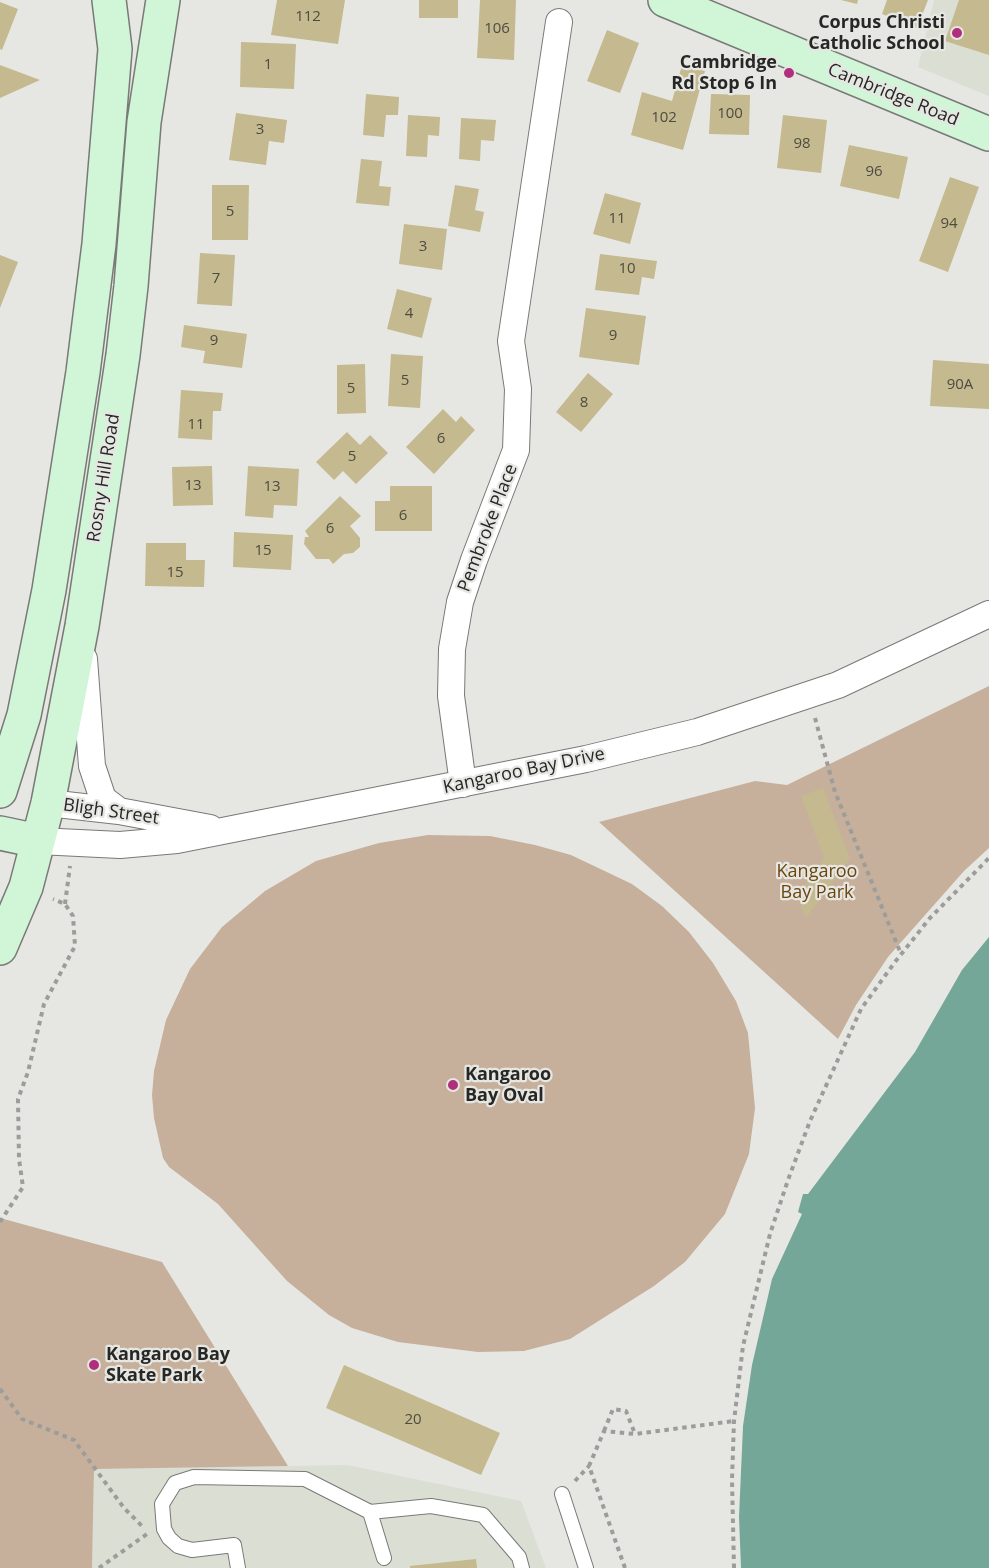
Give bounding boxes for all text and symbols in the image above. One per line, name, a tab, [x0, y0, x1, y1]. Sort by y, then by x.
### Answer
house number: 112	[295, 8, 321, 26]
place label: Corpus Christi Catholic School	[808, 12, 945, 54]
house number: 106	[484, 20, 510, 38]
marker: Corpus Christi Catholic School	[950, 26, 964, 40]
place label: Cambridge Rd Stop 6 In	[671, 52, 777, 94]
house number: 1	[264, 56, 272, 74]
street label: Cambridge Road	[824, 59, 962, 131]
marker: Cambridge Rd Stop 6 In	[782, 66, 796, 80]
house number: 100	[717, 105, 743, 123]
house number: 102	[651, 109, 677, 127]
house number: 3	[256, 121, 264, 139]
house number: 98	[793, 135, 811, 153]
house number: 96	[865, 163, 883, 181]
house number: 5	[226, 203, 234, 221]
house number: 11	[608, 210, 626, 228]
house number: 94	[940, 215, 958, 233]
house number: 3	[419, 238, 427, 256]
house number: 10	[618, 260, 636, 278]
house number: 7	[212, 270, 220, 288]
house number: 4	[405, 305, 413, 323]
house number: 9	[609, 327, 617, 345]
house number: 9	[210, 332, 218, 350]
house number: 5	[401, 372, 409, 390]
house number: 90A	[947, 376, 973, 394]
house number: 5	[347, 380, 355, 398]
house number: 8	[580, 394, 588, 412]
street label: Rosny Hill Road	[83, 412, 125, 544]
house number: 11	[187, 416, 205, 434]
house number: 6	[437, 430, 445, 448]
house number: 5	[348, 448, 356, 466]
street label: Pembroke Place	[454, 461, 522, 595]
house number: 13	[184, 477, 202, 495]
house number: 13	[263, 478, 281, 496]
house number: 6	[399, 507, 407, 525]
house number: 6	[326, 520, 334, 538]
house number: 15	[254, 542, 272, 560]
house number: 15	[166, 564, 184, 582]
street label: Kangaroo Bay Drive	[441, 743, 607, 799]
street label: Bligh Street	[62, 795, 160, 829]
park label: Kangaroo Bay Park	[777, 861, 857, 904]
place label: Kangaroo Bay Oval	[465, 1064, 551, 1106]
marker: Kangaroo Bay Oval	[446, 1078, 460, 1092]
place label: Kangaroo Bay Skate Park	[106, 1344, 230, 1386]
marker: Kangaroo Bay Skate Park	[87, 1358, 101, 1372]
house number: 20	[404, 1411, 422, 1429]

